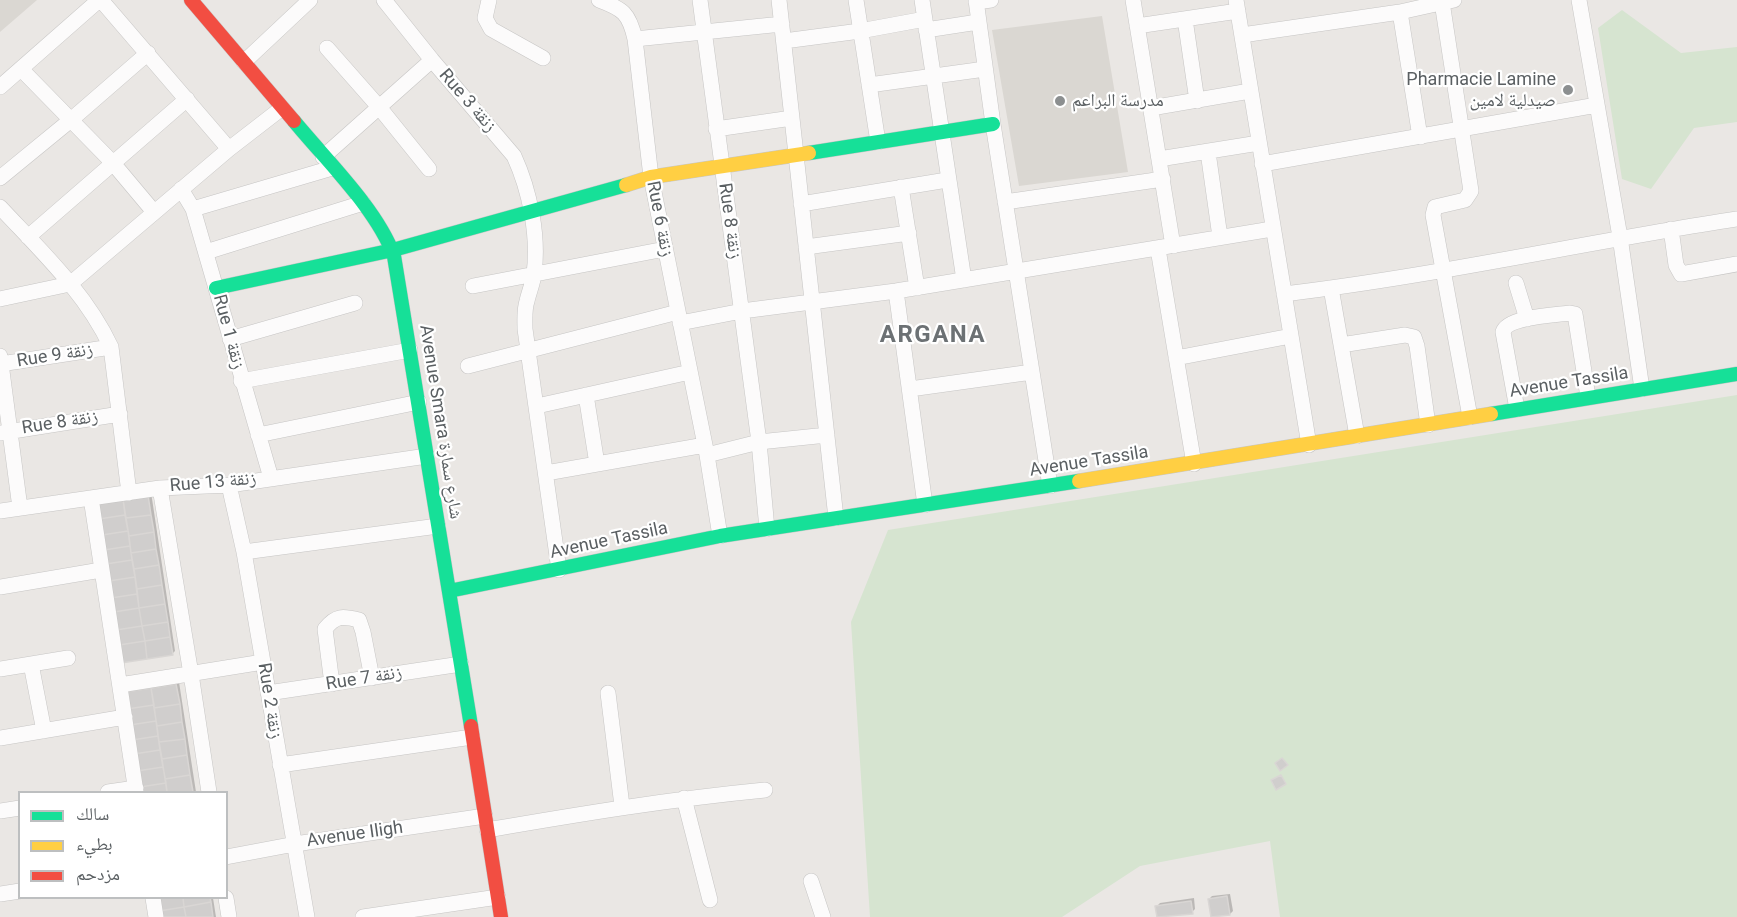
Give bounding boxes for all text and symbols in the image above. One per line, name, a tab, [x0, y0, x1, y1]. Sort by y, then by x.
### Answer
street label: Rue 3 زنقة	[434, 65, 500, 137]
place label: Pharmacie Lamine صيدلية لامين	[1406, 69, 1556, 112]
marker: Pharmacie Lamine صيدلية لامين	[1561, 83, 1575, 97]
place label: مدرسة البراعم	[1072, 90, 1164, 112]
marker: مدرسة البراعم	[1053, 94, 1067, 108]
street label: Rue 6 زنقة	[641, 179, 677, 259]
street label: Rue 8 زنقة	[713, 182, 745, 260]
street label: Rue 1 زنقة	[208, 292, 248, 372]
district label: ARGANA	[880, 322, 986, 350]
street label: Avenue Smara شارع سمارة	[414, 323, 466, 521]
street label: Rue 9 زنقة	[15, 339, 95, 373]
street label: Avenue Tassila	[1508, 363, 1630, 403]
street label: Rue 8 زنقة	[20, 406, 100, 440]
street label: Avenue Tassila	[1028, 442, 1150, 482]
street label: Rue 13 زنقة	[169, 468, 257, 498]
street label: Avenue Tassila	[548, 518, 670, 564]
street label: Rue 2 زنقة	[252, 661, 286, 741]
street label: Rue 7 زنقة	[324, 662, 404, 696]
legend	[18, 791, 228, 899]
text: سالك	[76, 803, 109, 824]
street label: Avenue Iligh	[305, 818, 405, 852]
text: بطيء	[76, 833, 113, 854]
text: مزدحم	[76, 863, 120, 884]

